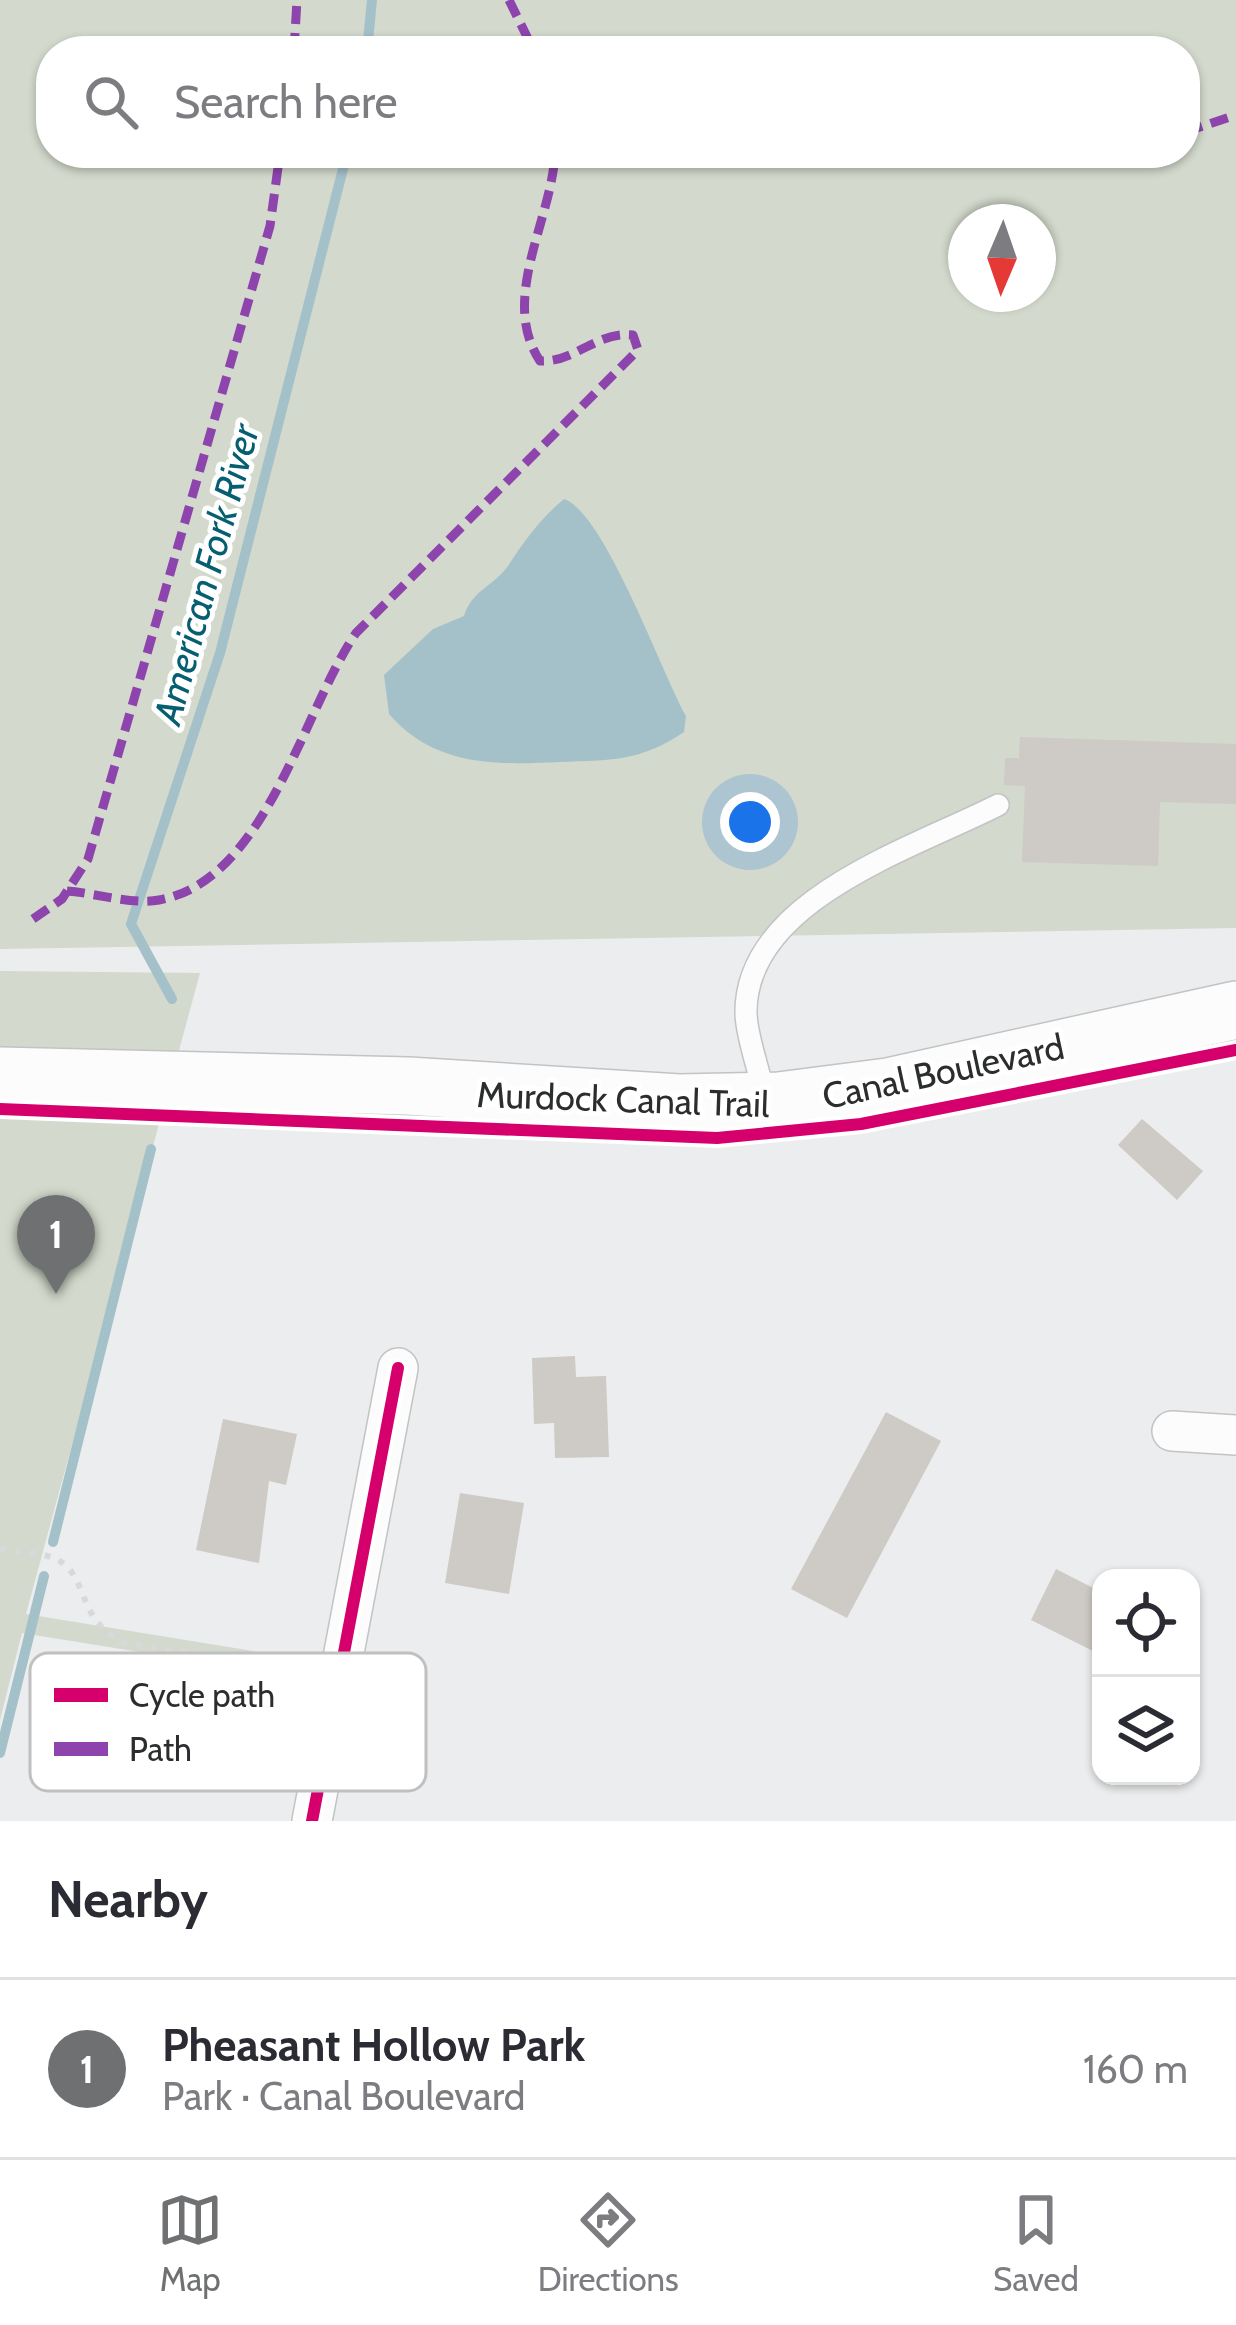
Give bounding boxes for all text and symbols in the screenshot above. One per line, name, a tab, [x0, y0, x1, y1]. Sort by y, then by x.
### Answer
search box	[36, 36, 1200, 168]
icon: search	[78, 69, 144, 135]
text: Search here	[174, 75, 398, 129]
north arrow	[948, 204, 1056, 312]
water label: American Fork River	[142, 417, 270, 731]
your location	[720, 792, 780, 852]
street label: Canal Boulevard	[818, 1024, 1068, 1118]
street label: Murdock Canal Trail	[476, 1072, 771, 1126]
pin: 1	[17, 1195, 95, 1294]
map controls	[1092, 1569, 1200, 1785]
button: locate	[1092, 1569, 1200, 1677]
legend	[30, 1653, 426, 1791]
text: Cycle path	[129, 1675, 275, 1715]
button: layers	[1092, 1677, 1200, 1785]
text: Path	[129, 1729, 192, 1769]
text: Nearby	[48, 1868, 208, 1930]
text: Pheasant Hollow Park	[162, 2018, 585, 2072]
text: 1	[80, 2045, 94, 2093]
text: 160 m	[1083, 2045, 1188, 2093]
text: Park · Canal Boulevard	[162, 2072, 525, 2120]
tab: Map	[157, 2187, 223, 2299]
tab: Directions	[538, 2187, 679, 2299]
tab: Saved	[993, 2187, 1079, 2299]

